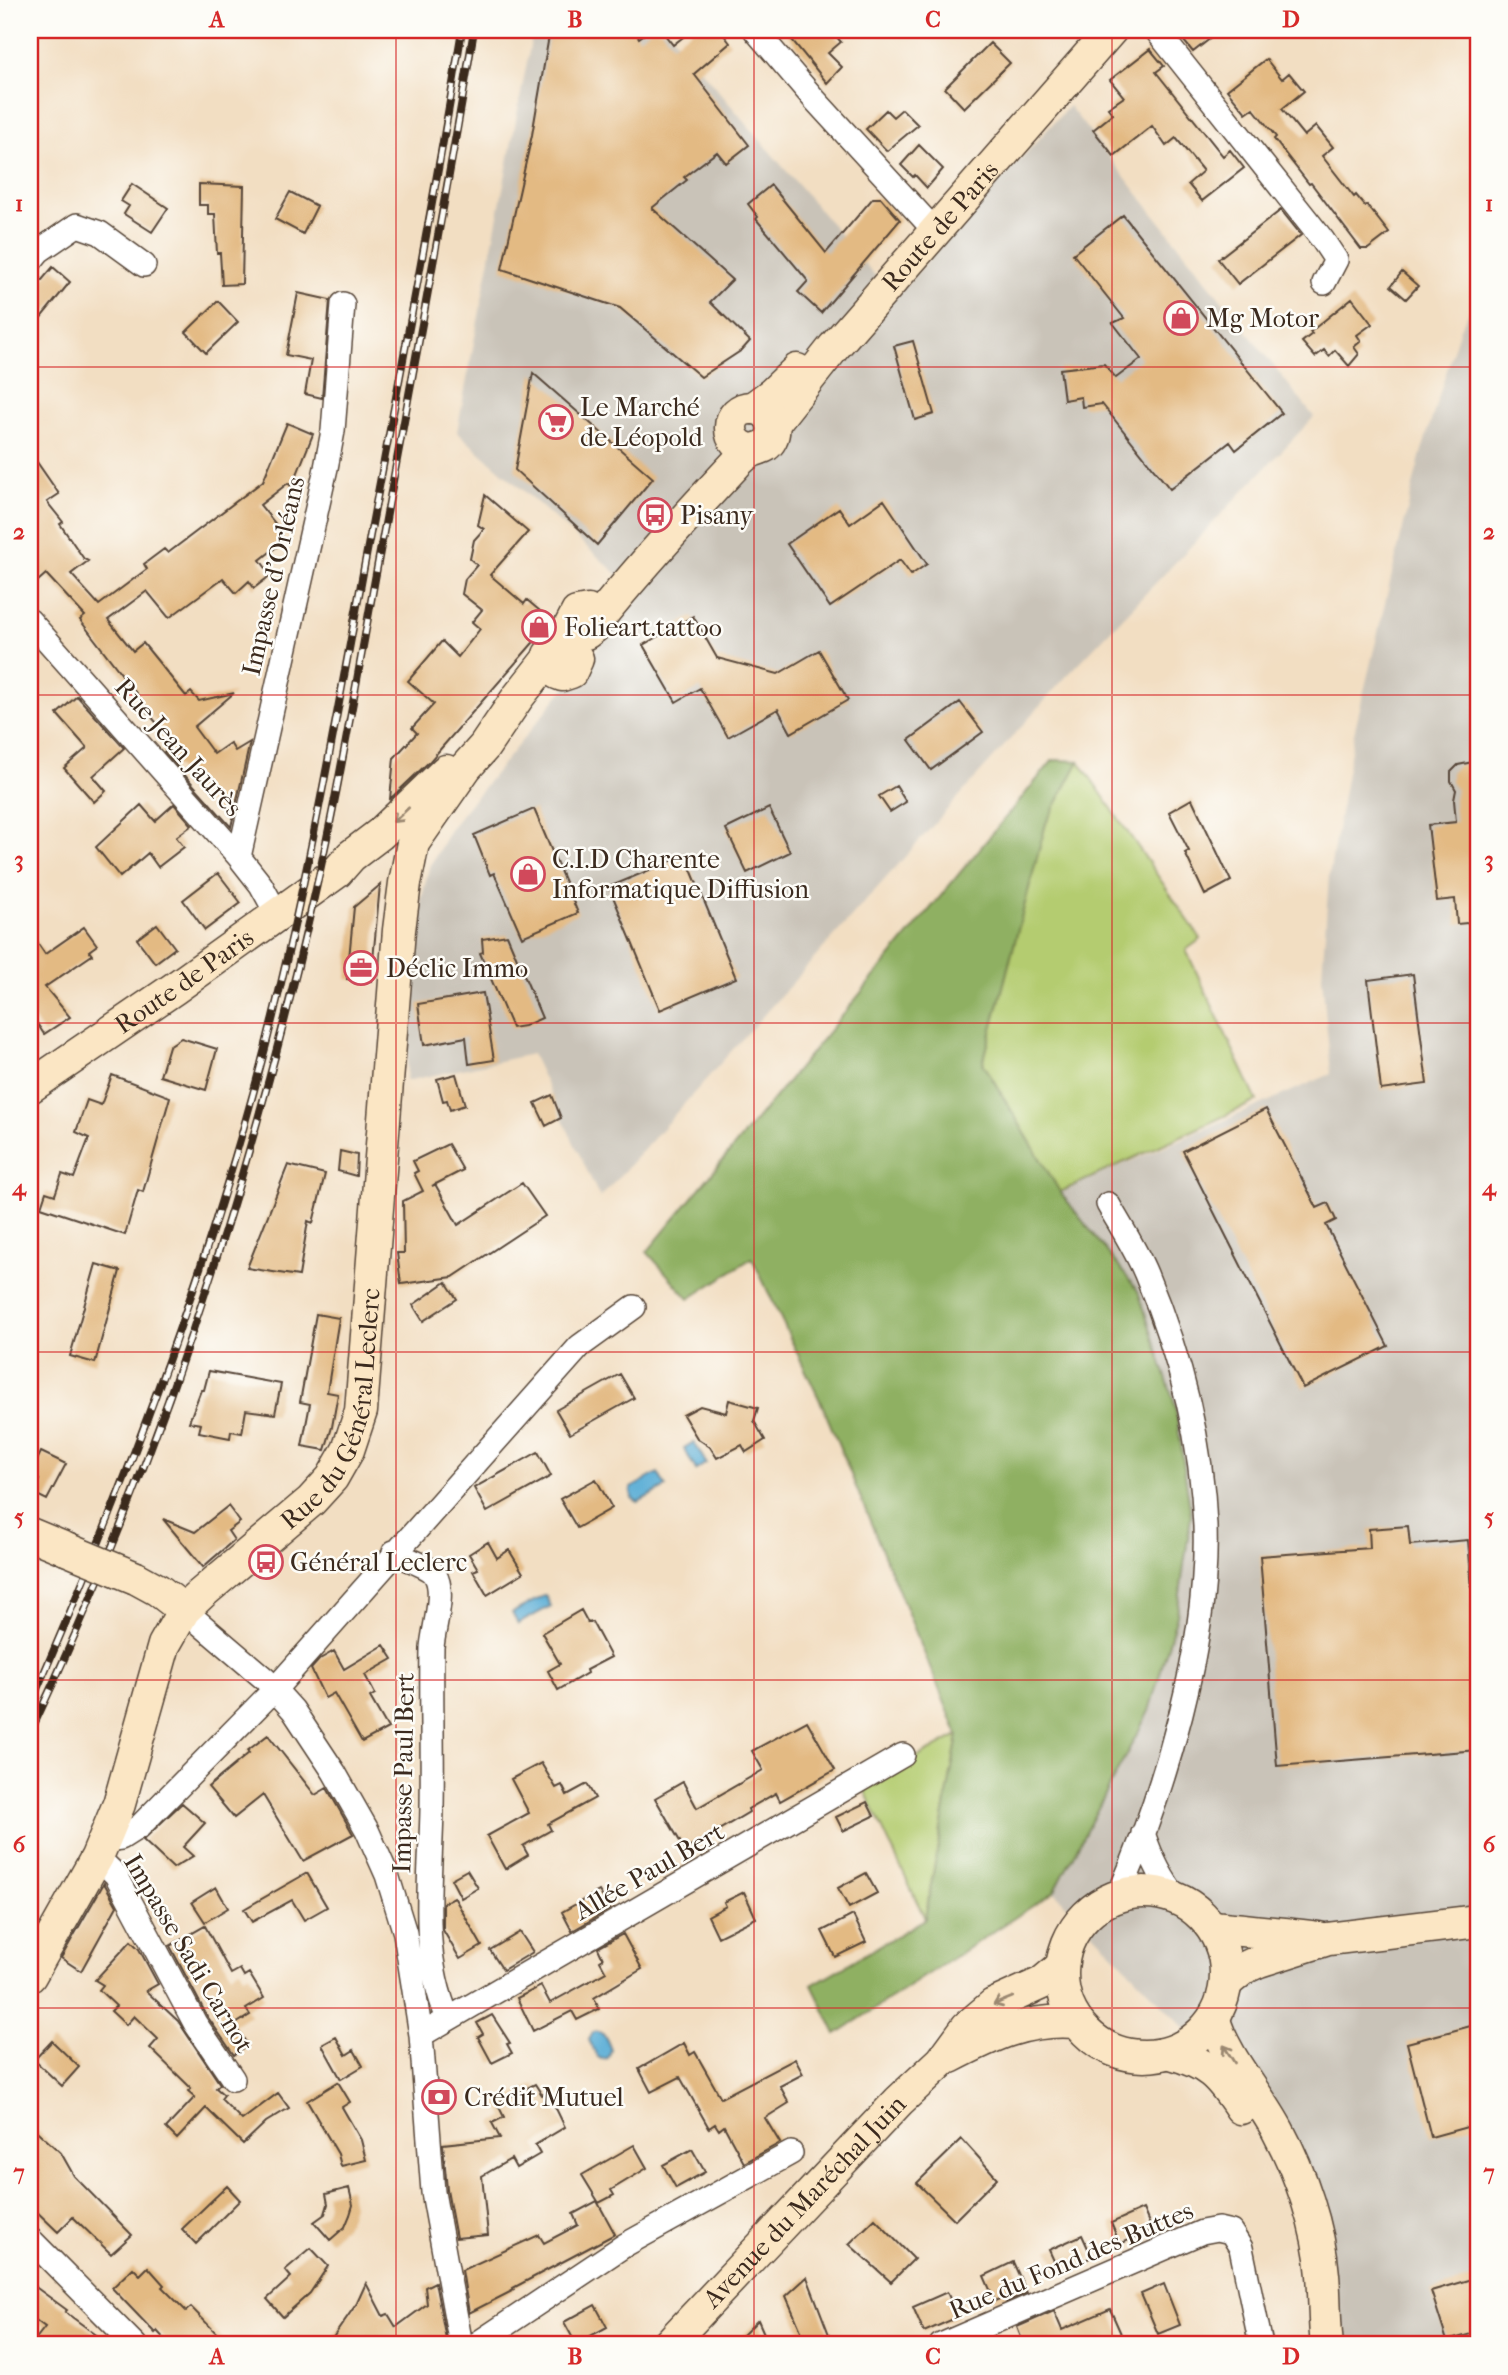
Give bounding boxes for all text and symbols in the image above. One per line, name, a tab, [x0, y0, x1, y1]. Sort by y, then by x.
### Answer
text: A	[208, 6, 226, 33]
text: B	[568, 6, 583, 33]
text: C	[925, 6, 941, 33]
text: D	[1282, 6, 1300, 33]
street label: Route de Paris	[875, 155, 1005, 298]
text: 1	[15, 190, 23, 217]
text: 1	[1485, 190, 1493, 217]
shop icon: Mg Motor	[1162, 299, 1200, 337]
place label: Mg Motor	[1206, 303, 1319, 334]
place label: Le Marché de Léopold	[580, 392, 704, 453]
supermarket icon: Le Marché de Léopold	[537, 403, 575, 441]
street label: Impasse d'Orléans	[236, 474, 311, 679]
bus stop icon: Pisany	[636, 496, 674, 534]
place label: Pisany	[680, 500, 754, 531]
text: 2	[13, 518, 25, 545]
text: 2	[1483, 518, 1495, 545]
shop icon: Folieart.tattoo	[520, 608, 558, 646]
place label: Folieart.tattoo	[564, 612, 722, 643]
street label: Rue Jean Jaurès	[108, 672, 249, 823]
one-way arrow	[392, 807, 410, 823]
place label: C.I.D Charente Informatique Diffusion	[552, 844, 809, 905]
text: 3	[14, 846, 24, 873]
text: 3	[1484, 846, 1494, 873]
shop icon: C.I.D Charente Informatique Diffusion	[509, 855, 547, 893]
street label: Route de Paris	[109, 922, 260, 1041]
office icon: Déclic Immo	[342, 949, 380, 987]
place label: Déclic Immo	[386, 953, 528, 984]
text: 4	[11, 1174, 27, 1201]
text: 4	[1481, 1174, 1497, 1201]
street label: Rue du Général Leclerc	[274, 1287, 387, 1536]
text: 5	[14, 1503, 24, 1530]
text: 5	[1484, 1503, 1494, 1530]
bus stop icon: Général Leclerc	[247, 1543, 285, 1581]
place label: Général Leclerc	[290, 1547, 467, 1578]
street label: Impasse Paul Bert	[386, 1672, 421, 1874]
street label: Allée Paul Bert	[568, 1816, 730, 1927]
text: 6	[13, 1831, 26, 1858]
text: 6	[1483, 1831, 1496, 1858]
street label: Impasse Sadi Carnot	[117, 1848, 260, 2059]
one-way arrow	[993, 1995, 1014, 2008]
one-way arrow	[1222, 2045, 1236, 2064]
bank icon: Crédit Mutuel	[420, 2078, 458, 2116]
place label: Crédit Mutuel	[464, 2082, 624, 2113]
street label: Avenue du Maréchal Juin	[696, 2089, 912, 2315]
text: 7	[12, 2159, 25, 2186]
text: 7	[1482, 2159, 1495, 2186]
street label: Rue du Fond des Buttes	[944, 2195, 1198, 2326]
text: A	[208, 2343, 226, 2370]
text: B	[568, 2343, 583, 2370]
text: C	[925, 2343, 941, 2370]
text: D	[1282, 2343, 1300, 2370]

